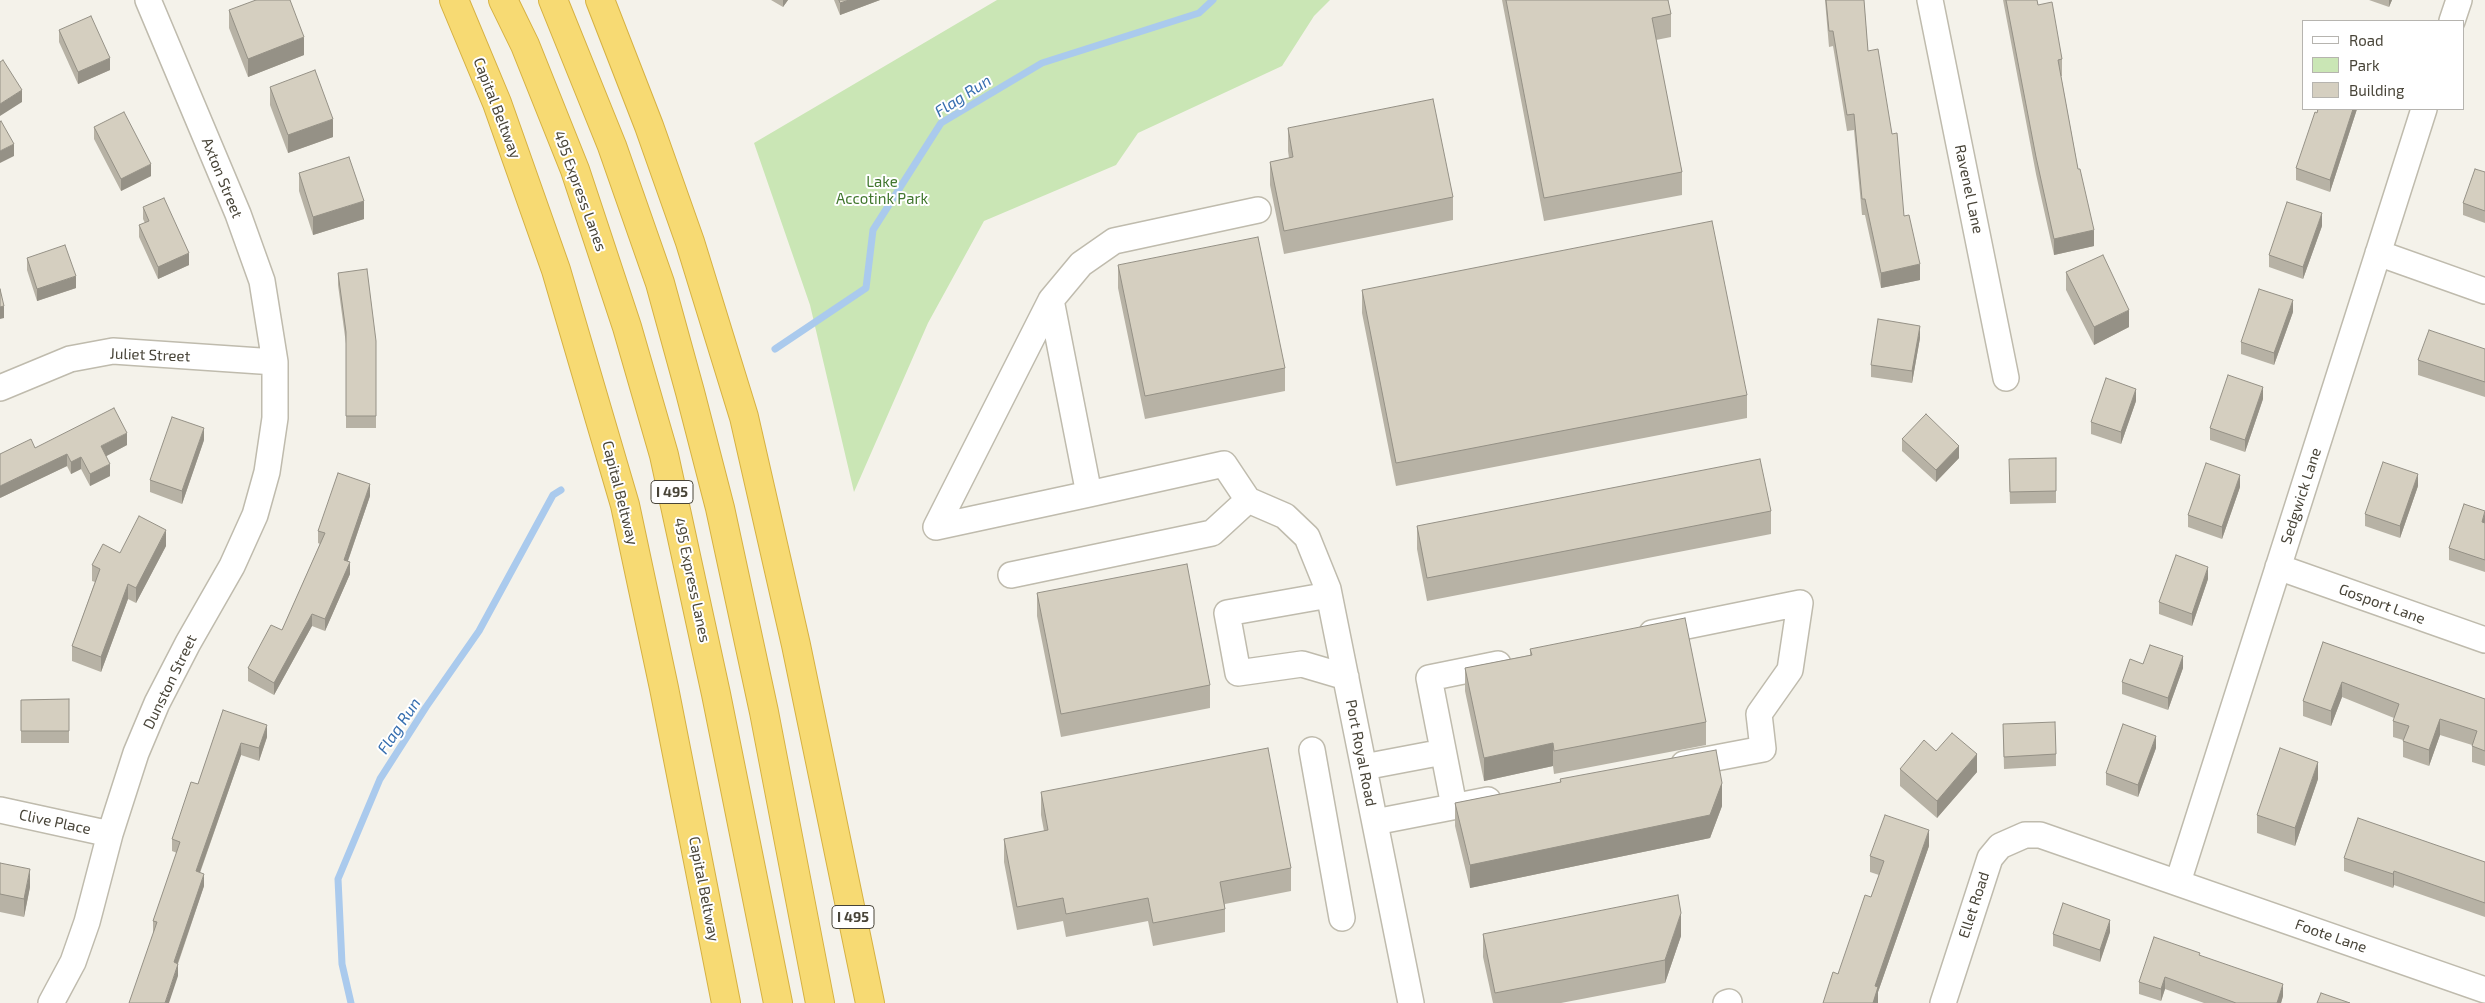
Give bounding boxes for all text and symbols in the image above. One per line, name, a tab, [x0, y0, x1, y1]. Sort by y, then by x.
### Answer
legend	[2302, 20, 2465, 110]
text: Road	[2349, 31, 2384, 49]
street label: Capital Beltway	[469, 55, 525, 161]
text: Park	[2349, 56, 2380, 74]
water label: Flag Run	[931, 71, 995, 121]
text: Building	[2349, 81, 2404, 99]
street label: 495 Express Lanes	[550, 128, 610, 254]
street label: Axton Street	[198, 135, 246, 221]
street label: Ravenel Lane	[1951, 143, 1987, 235]
park label: Lake Accotink Park	[836, 173, 928, 208]
street label: Juliet Street	[109, 345, 191, 365]
street label: Capital Beltway	[598, 439, 642, 547]
street label: Sedgwick Lane	[2277, 445, 2325, 547]
road number: I 495	[651, 481, 693, 504]
street label: 495 Express Lanes	[670, 516, 714, 644]
street label: Gosport Lane	[2336, 580, 2428, 628]
street label: Dunston Street	[139, 632, 201, 732]
water label: Flag Run	[373, 694, 425, 758]
street label: Port Royal Road	[1342, 698, 1380, 808]
street label: Clive Place	[18, 806, 92, 838]
street label: Capital Beltway	[685, 835, 723, 943]
street label: Ellet Road	[1955, 869, 1993, 941]
road number: I 495	[832, 906, 874, 929]
street label: Foote Lane	[2293, 915, 2369, 957]

